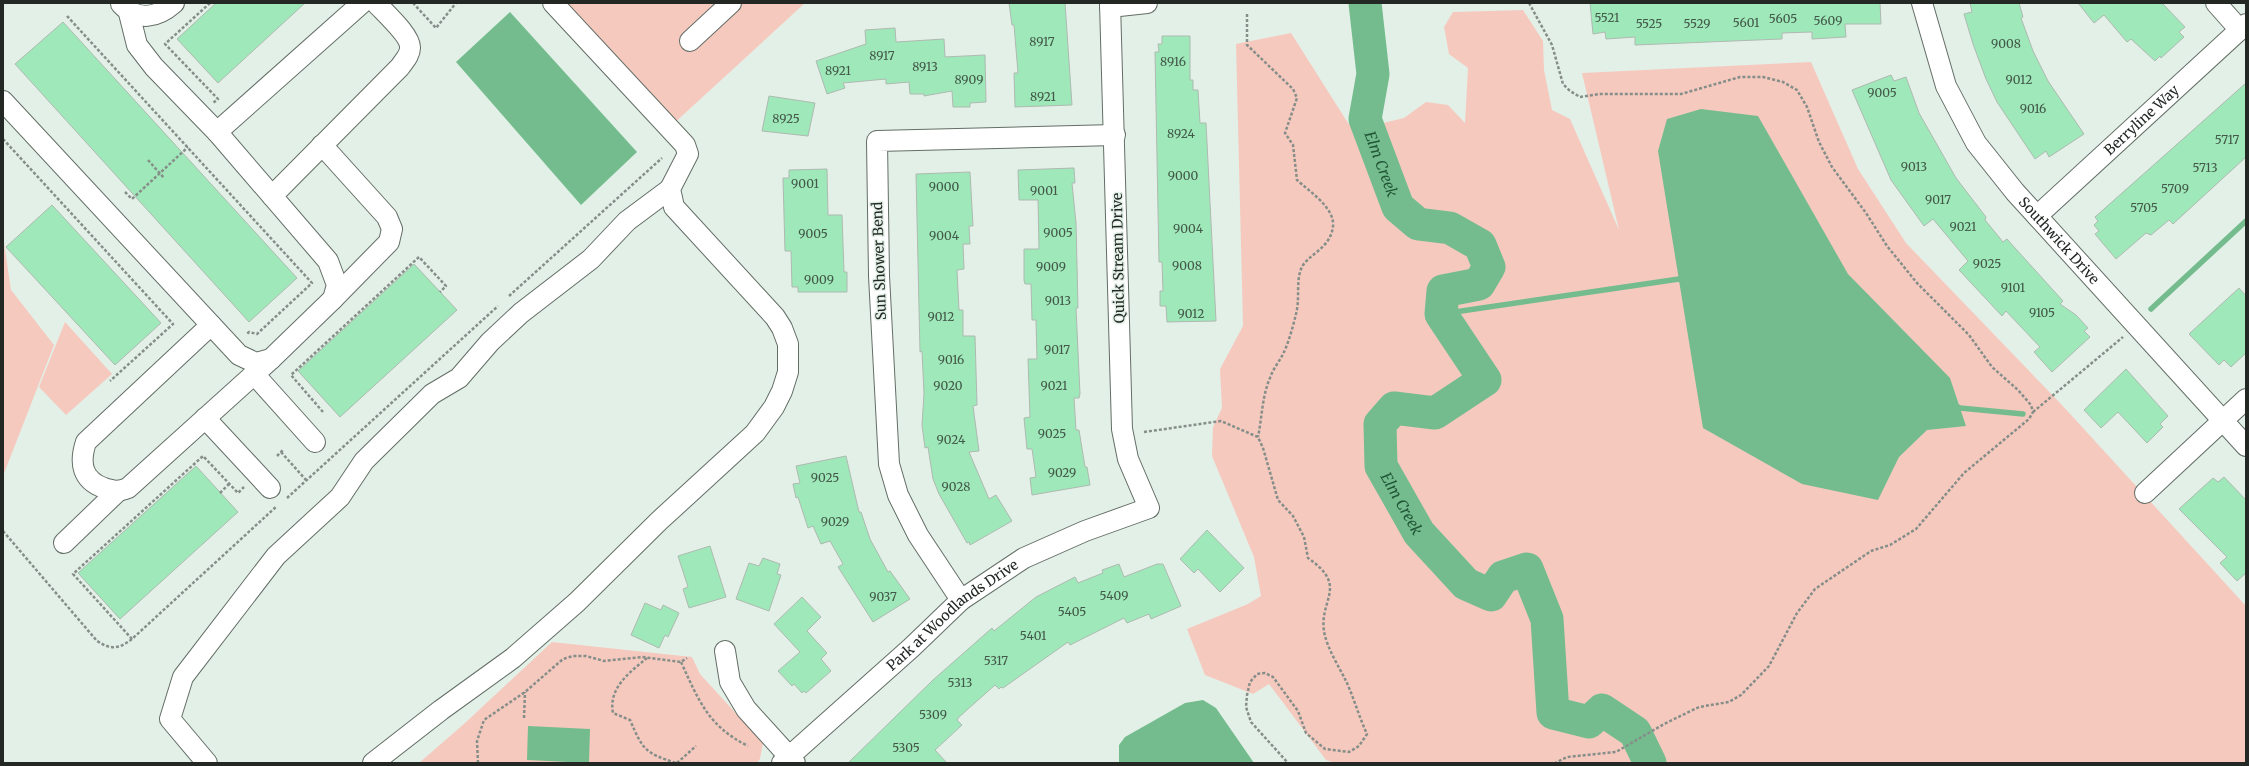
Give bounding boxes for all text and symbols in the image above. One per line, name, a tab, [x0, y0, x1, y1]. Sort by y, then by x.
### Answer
house number: 5521	[1594, 10, 1620, 25]
house number: 5605	[1769, 11, 1797, 26]
house number: 5609	[1813, 13, 1843, 28]
house number: 5601	[1733, 15, 1760, 30]
house number: 5525	[1636, 16, 1662, 31]
house number: 5529	[1684, 16, 1710, 31]
house number: 8917	[1029, 34, 1055, 49]
house number: 9008	[1991, 36, 2021, 51]
house number: 8917	[869, 48, 895, 63]
house number: 8916	[1160, 54, 1186, 69]
house number: 8913	[912, 59, 938, 74]
house number: 8921	[825, 63, 852, 78]
house number: 8909	[954, 72, 984, 87]
house number: 9012	[2006, 72, 2032, 87]
street label: Berryline Way	[2100, 80, 2183, 159]
house number: 9005	[1867, 85, 1897, 100]
house number: 8921	[1030, 89, 1057, 104]
house number: 9016	[2020, 101, 2046, 116]
house number: 8925	[772, 111, 800, 126]
house number: 8924	[1167, 126, 1196, 141]
water label: Elm Creek	[1361, 128, 1403, 200]
house number: 5717	[2215, 132, 2239, 147]
house number: 9013	[1901, 159, 1927, 174]
house number: 5713	[2192, 160, 2218, 175]
house number: 9000	[1168, 168, 1199, 183]
house number: 9001	[791, 176, 819, 191]
house number: 9000	[929, 179, 960, 194]
house number: 5709	[2161, 181, 2189, 196]
house number: 9001	[1030, 183, 1058, 198]
house number: 9017	[1925, 192, 1951, 207]
street label: Quick Stream Drive	[1108, 193, 1128, 323]
street label: Southwick Drive	[2015, 193, 2103, 288]
house number: 5705	[2130, 200, 2158, 215]
street label: Sun Shower Bend	[868, 201, 890, 321]
house number: 9021	[1950, 219, 1977, 234]
house number: 9004	[1173, 221, 1204, 236]
house number: 9005	[1043, 225, 1073, 240]
house number: 9005	[798, 226, 828, 241]
house number: 9004	[929, 228, 960, 243]
house number: 9025	[1973, 256, 2001, 271]
house number: 9008	[1172, 258, 1202, 273]
house number: 9009	[1036, 259, 1066, 274]
house number: 9009	[804, 272, 834, 287]
house number: 9101	[2001, 280, 2026, 295]
house number: 9013	[1045, 293, 1071, 308]
house number: 9105	[2029, 305, 2055, 320]
house number: 9012	[1178, 306, 1204, 321]
house number: 9012	[928, 309, 954, 324]
house number: 9017	[1044, 342, 1070, 357]
house number: 9016	[938, 352, 964, 367]
house number: 9020	[933, 378, 963, 393]
house number: 9021	[1041, 378, 1068, 393]
house number: 9025	[1038, 426, 1066, 441]
house number: 9024	[937, 432, 966, 447]
house number: 9029	[1048, 465, 1076, 480]
water label: Elm Creek	[1377, 469, 1428, 538]
house number: 9025	[811, 470, 839, 485]
house number: 9028	[942, 479, 970, 494]
house number: 9029	[821, 514, 849, 529]
street label: Park at Woodlands Drive	[883, 555, 1022, 675]
house number: 5409	[1099, 588, 1129, 603]
house number: 9037	[869, 589, 897, 604]
house number: 5405	[1058, 604, 1086, 619]
house number: 5401	[1020, 628, 1047, 643]
house number: 5317	[984, 653, 1008, 668]
house number: 5313	[948, 675, 973, 690]
house number: 5309	[919, 707, 947, 722]
house number: 5305	[892, 740, 920, 755]

